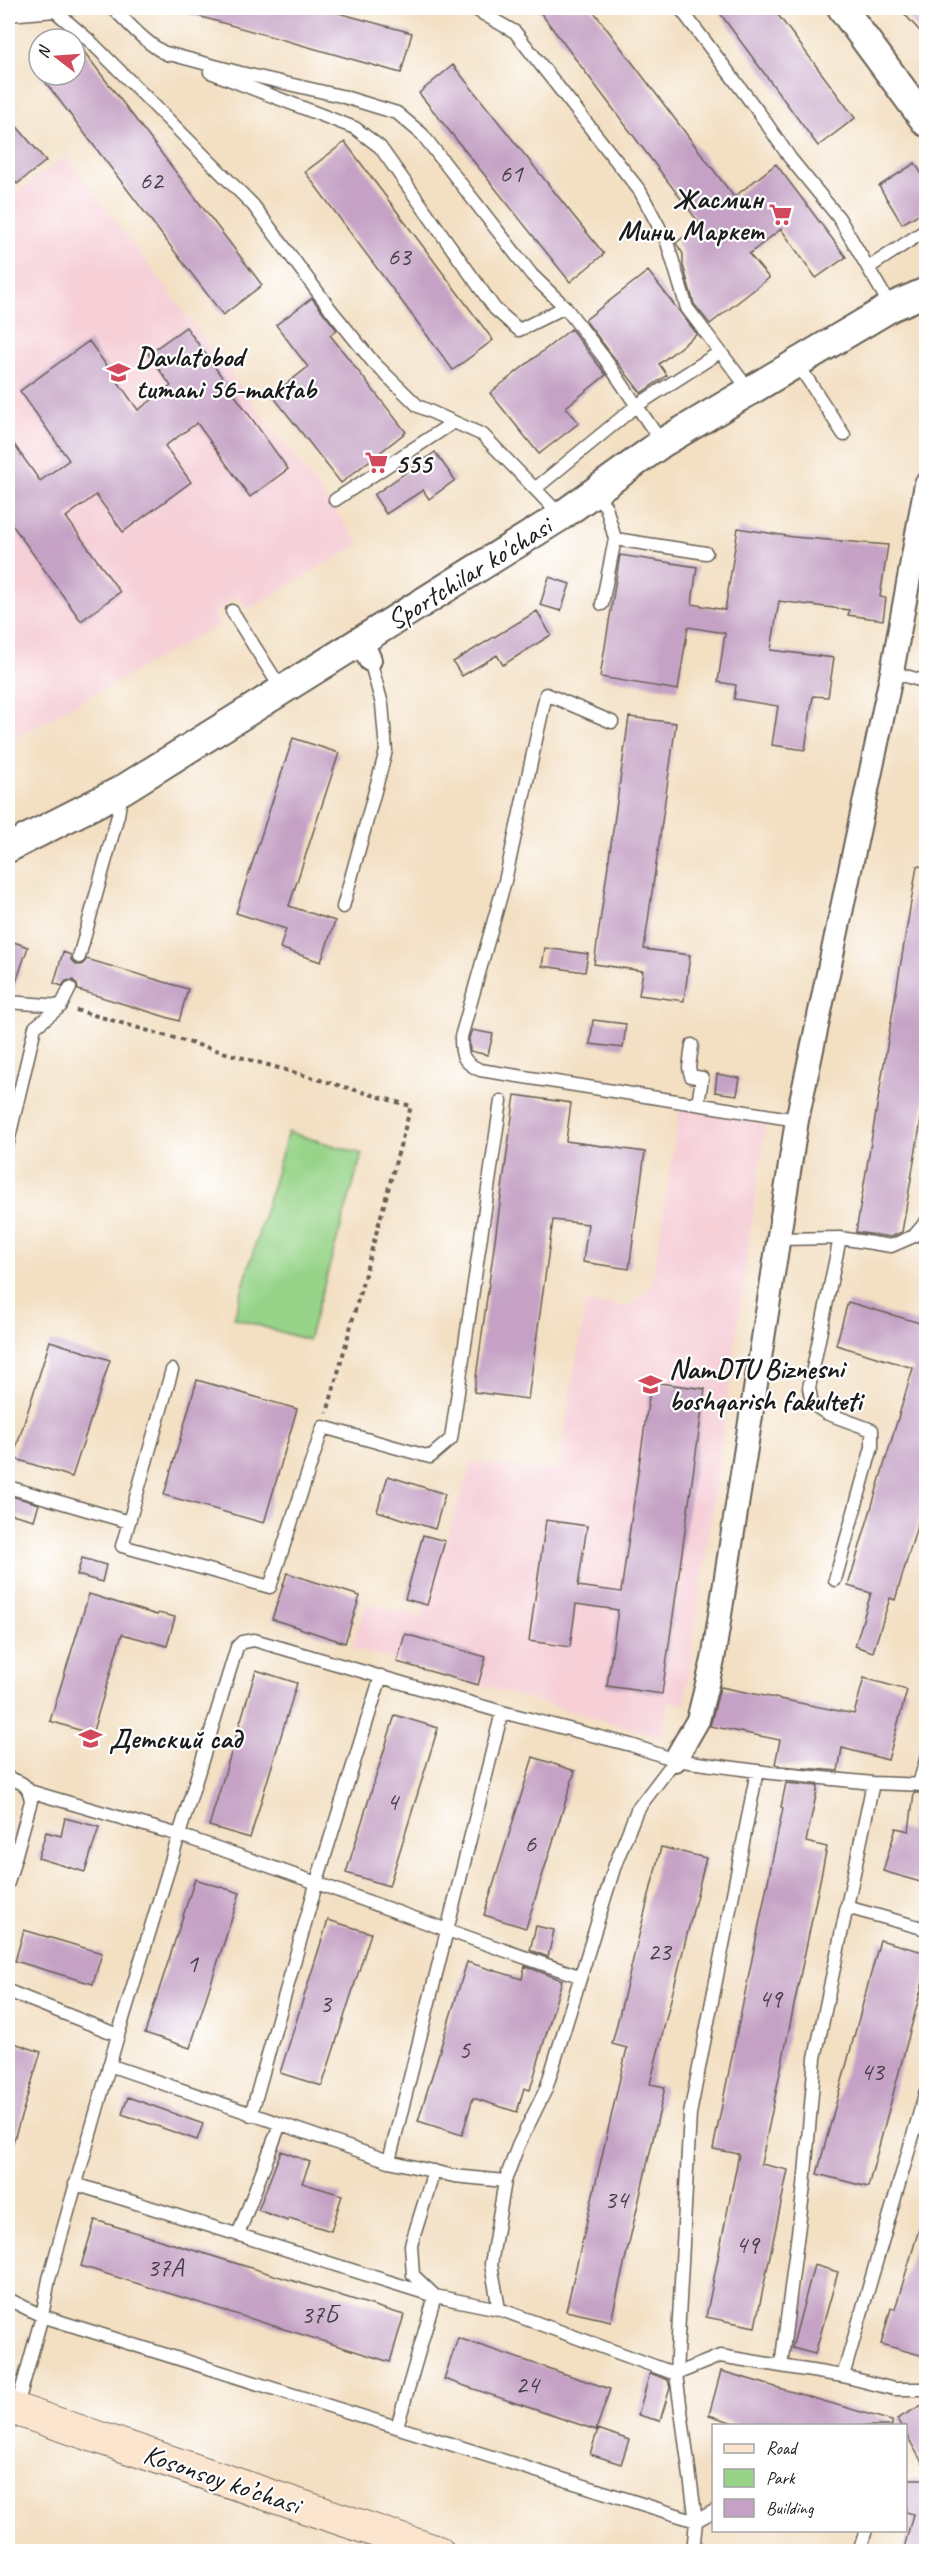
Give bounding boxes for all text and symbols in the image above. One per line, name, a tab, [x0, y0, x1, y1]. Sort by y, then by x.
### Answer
north arrow	[27, 27, 87, 87]
text: N	[33, 42, 56, 61]
house number: 61	[499, 157, 524, 190]
house number: 62	[139, 164, 165, 197]
place label: Жасмин Мини Маркет	[618, 181, 765, 248]
supermarket icon: Жасмин Мини Маркет	[768, 201, 794, 227]
house number: 63	[387, 240, 413, 273]
place label: Davlatobod tumani 56-maktab	[136, 339, 318, 406]
school or university icon: Davlatobod tumani 56-maktab	[105, 359, 131, 385]
place label: 555	[395, 446, 434, 481]
supermarket icon: 555	[364, 450, 390, 476]
street label: Sportchilar ko'chasi	[380, 507, 561, 638]
place label: NamDTU Biznesni boshqarish fakulteti	[669, 1351, 865, 1418]
school or university icon: NamDTU Biznesni boshqarish fakulteti	[638, 1371, 664, 1397]
place label: Детский сад	[109, 1721, 245, 1756]
school or university icon: Детский сад	[78, 1725, 104, 1751]
house number: 4	[386, 1785, 400, 1818]
house number: 6	[524, 1827, 537, 1860]
house number: 23	[647, 1935, 673, 1968]
house number: 1	[186, 1947, 199, 1980]
house number: 49	[758, 1982, 784, 2015]
house number: 3	[319, 1987, 333, 2020]
house number: 5	[458, 2033, 471, 2066]
house number: 43	[860, 2055, 886, 2088]
house number: 34	[604, 2183, 630, 2216]
house number: 49	[735, 2228, 761, 2261]
house number: 37A	[147, 2251, 185, 2284]
house number: 37Б	[301, 2298, 341, 2331]
house number: 24	[515, 2368, 541, 2401]
legend	[712, 2424, 907, 2532]
street label: Kosonsoy ko’chasi	[139, 2436, 308, 2523]
text: Road	[766, 2437, 799, 2459]
text: Park	[766, 2467, 796, 2489]
text: Building	[766, 2497, 815, 2519]

